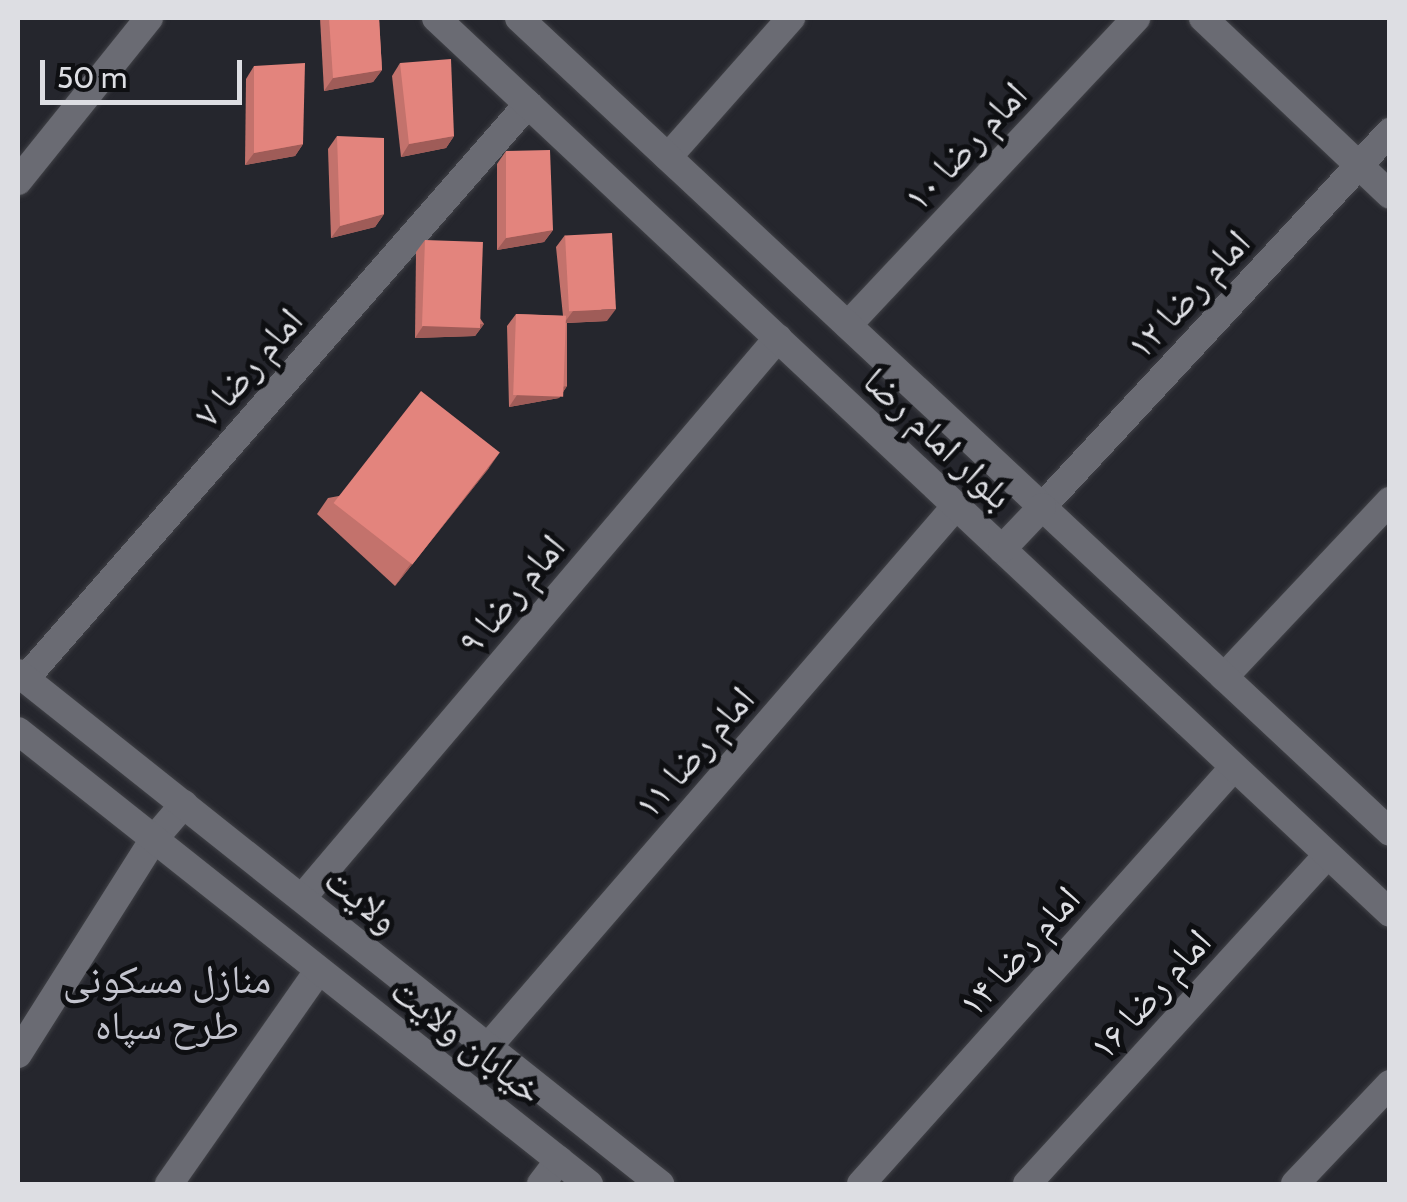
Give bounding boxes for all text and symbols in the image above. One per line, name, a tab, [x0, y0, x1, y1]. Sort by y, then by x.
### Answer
scale bar	[45, 40, 248, 102]
text: 50 m	[57, 59, 127, 96]
street label: امام رضا ۱۰	[894, 72, 1036, 220]
street label: امام رضا ۱۲	[1117, 220, 1259, 368]
street label: امام رضا ۷	[184, 298, 312, 436]
street label: بلوار امام رضا	[854, 358, 1022, 518]
street label: امام رضا ۹	[448, 525, 574, 663]
street label: امام رضا ۱۱	[624, 677, 764, 827]
street label: ولایت	[316, 856, 408, 942]
street label: امام رضا ۱۴	[949, 876, 1089, 1026]
street label: امام رضا ۱۶	[1080, 919, 1220, 1069]
district label: منازل مسکونی طرح سپاه	[63, 955, 271, 1049]
street label: خیابان ولایت	[382, 967, 552, 1113]

